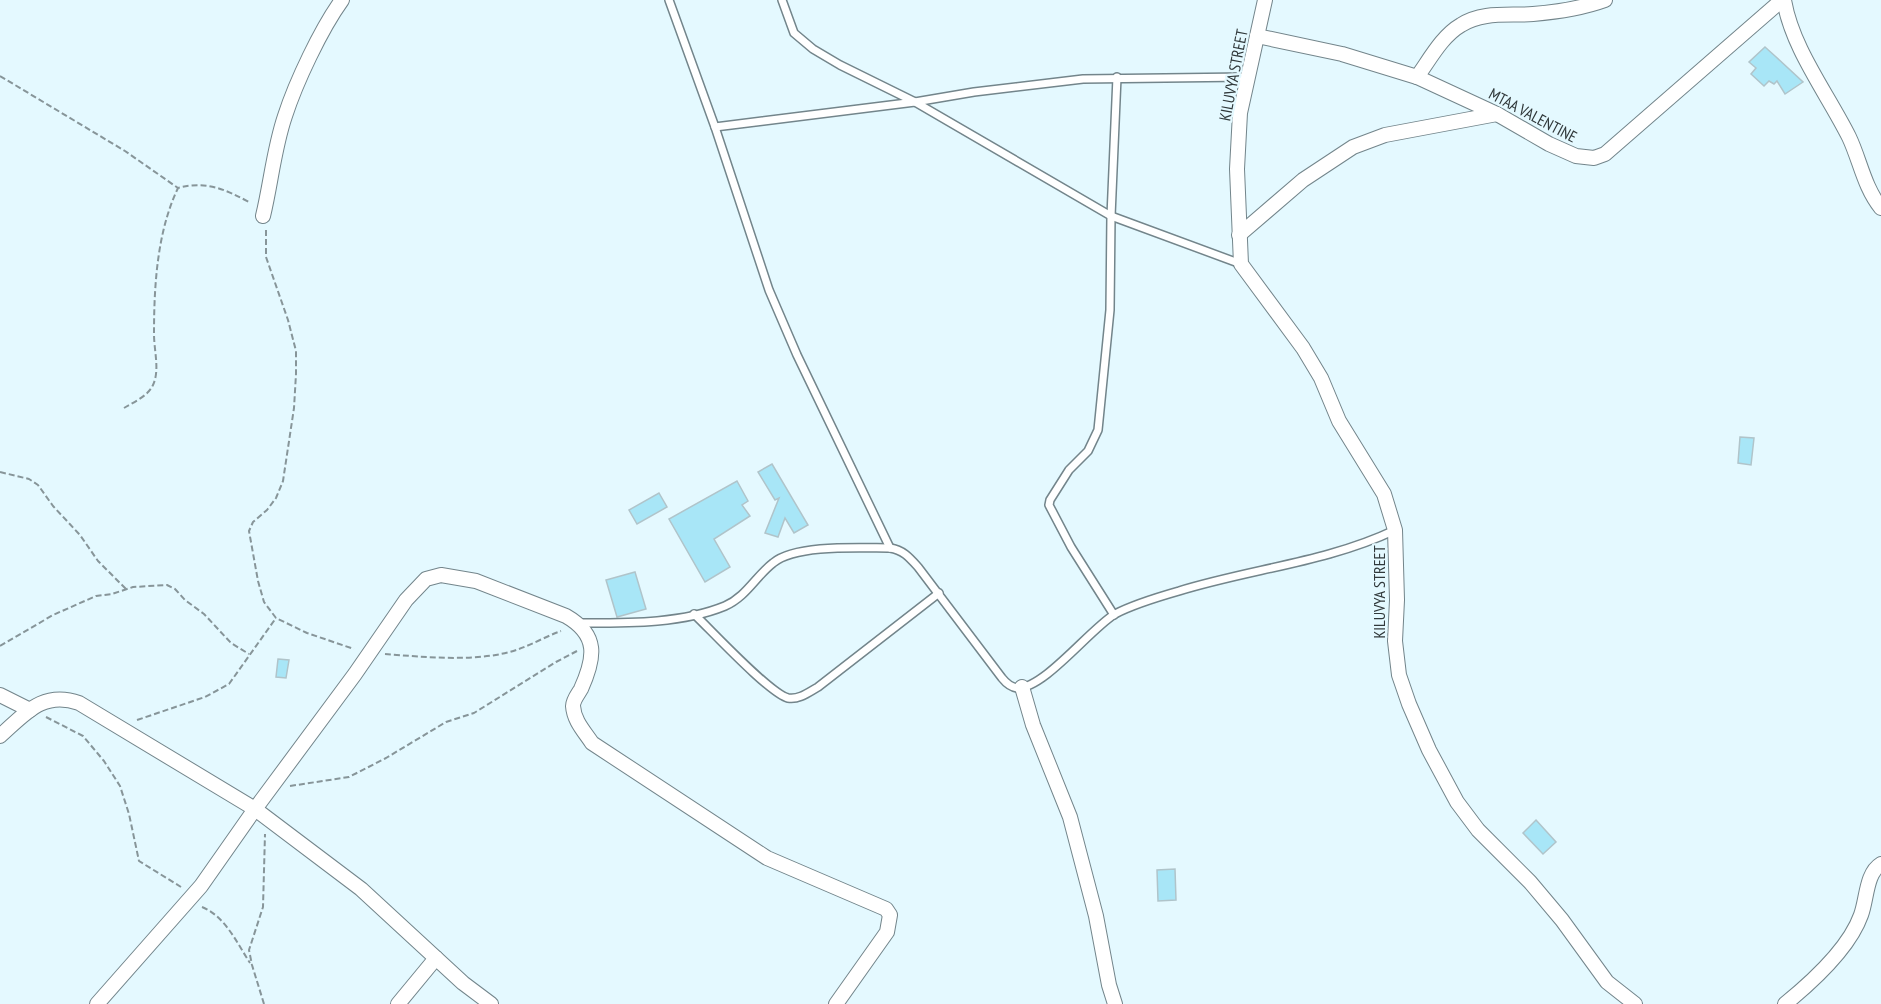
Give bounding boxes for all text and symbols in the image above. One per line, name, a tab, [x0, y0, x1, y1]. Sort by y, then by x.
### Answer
street label: KILUVYA STREET	[1214, 27, 1252, 123]
street label: MTAA VALENTINE	[1486, 83, 1581, 147]
street label: KILUVYA STREET	[1369, 545, 1389, 639]

